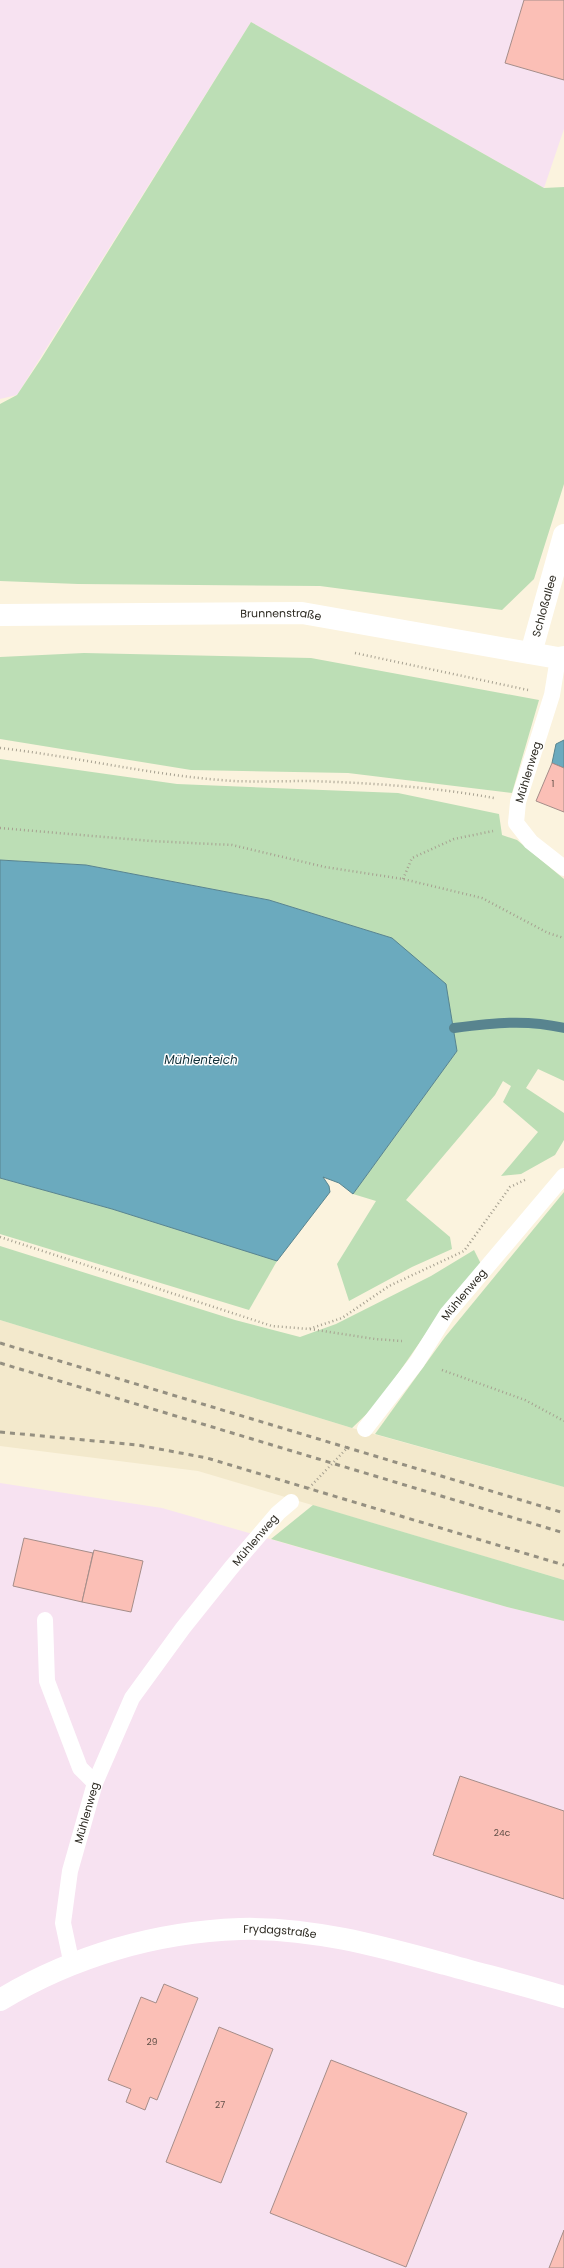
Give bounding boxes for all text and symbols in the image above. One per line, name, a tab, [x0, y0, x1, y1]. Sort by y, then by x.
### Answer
street label: Schloßallee	[528, 573, 561, 639]
street label: Brunnenstraße	[240, 605, 323, 624]
street label: Mühlenweg	[511, 739, 545, 805]
house number: 1	[552, 778, 555, 790]
water label: Mühlenteich	[164, 1051, 238, 1068]
street label: Mühlenweg	[437, 1265, 490, 1323]
street label: Mühlenweg	[228, 1511, 282, 1569]
street label: Mühlenweg	[70, 1780, 103, 1845]
house number: 24c	[494, 1827, 511, 1839]
street label: Frydagstraße	[243, 1921, 318, 1942]
house number: 29	[147, 2036, 158, 2048]
house number: 27	[215, 2099, 225, 2111]

